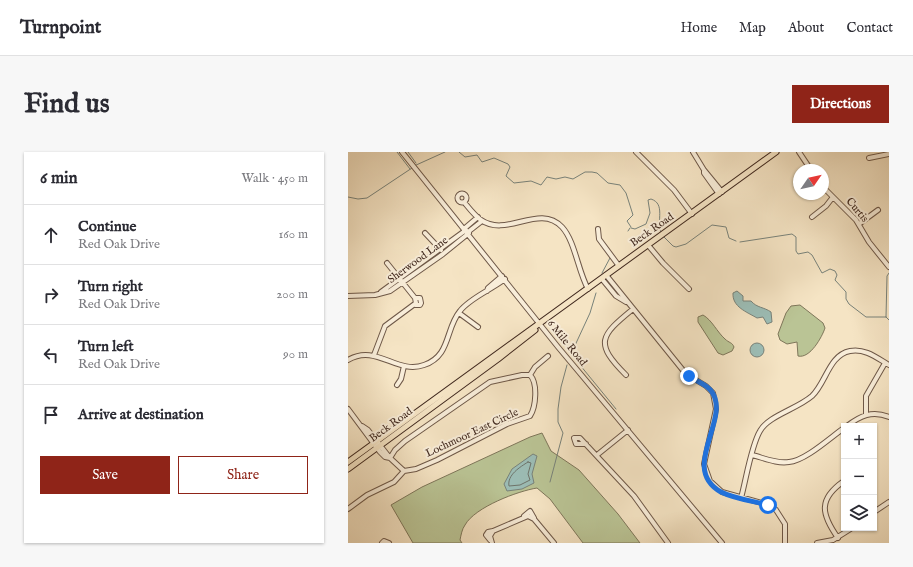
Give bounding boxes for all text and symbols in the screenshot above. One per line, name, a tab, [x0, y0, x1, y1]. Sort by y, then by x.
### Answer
text: Turnpoint	[20, 16, 101, 40]
text: Home	[681, 19, 717, 37]
text: Map	[739, 19, 766, 37]
text: About	[788, 19, 824, 37]
text: Contact	[846, 19, 893, 37]
button: Directions	[792, 85, 889, 123]
text: Find us	[24, 87, 110, 122]
north arrow	[793, 164, 829, 200]
text: 6 min	[40, 168, 78, 189]
text: Walk · 450 m	[241, 170, 308, 187]
street label: Curtis	[843, 195, 872, 225]
street label: Beck Road	[627, 210, 677, 250]
text: Continue	[78, 217, 136, 236]
icon: ahead	[40, 224, 62, 246]
text: 160 m	[278, 226, 308, 243]
street label: Sherwood Lane	[385, 233, 451, 287]
text: Red Oak Drive	[78, 236, 160, 253]
text: Turn right	[78, 277, 143, 296]
icon: right	[40, 284, 62, 306]
text: 200 m	[276, 286, 308, 303]
text: Red Oak Drive	[78, 296, 160, 313]
street label: 6 Mile Road	[544, 317, 590, 369]
text: Turn left	[78, 337, 134, 356]
icon: left	[40, 344, 62, 366]
text: 90 m	[283, 346, 308, 363]
text: Red Oak Drive	[78, 356, 160, 373]
route end	[680, 367, 698, 385]
icon: arrive	[40, 404, 62, 426]
text: Arrive at destination	[78, 405, 204, 424]
street label: Beck Road	[367, 405, 416, 445]
street label: Lochmoor East Circle	[423, 405, 521, 461]
map controls	[841, 423, 877, 531]
button: +	[841, 423, 877, 459]
button: Save	[40, 456, 170, 494]
button: Share	[178, 456, 308, 494]
button: −	[841, 459, 877, 495]
button: layers	[841, 495, 877, 531]
route start	[759, 496, 777, 514]

